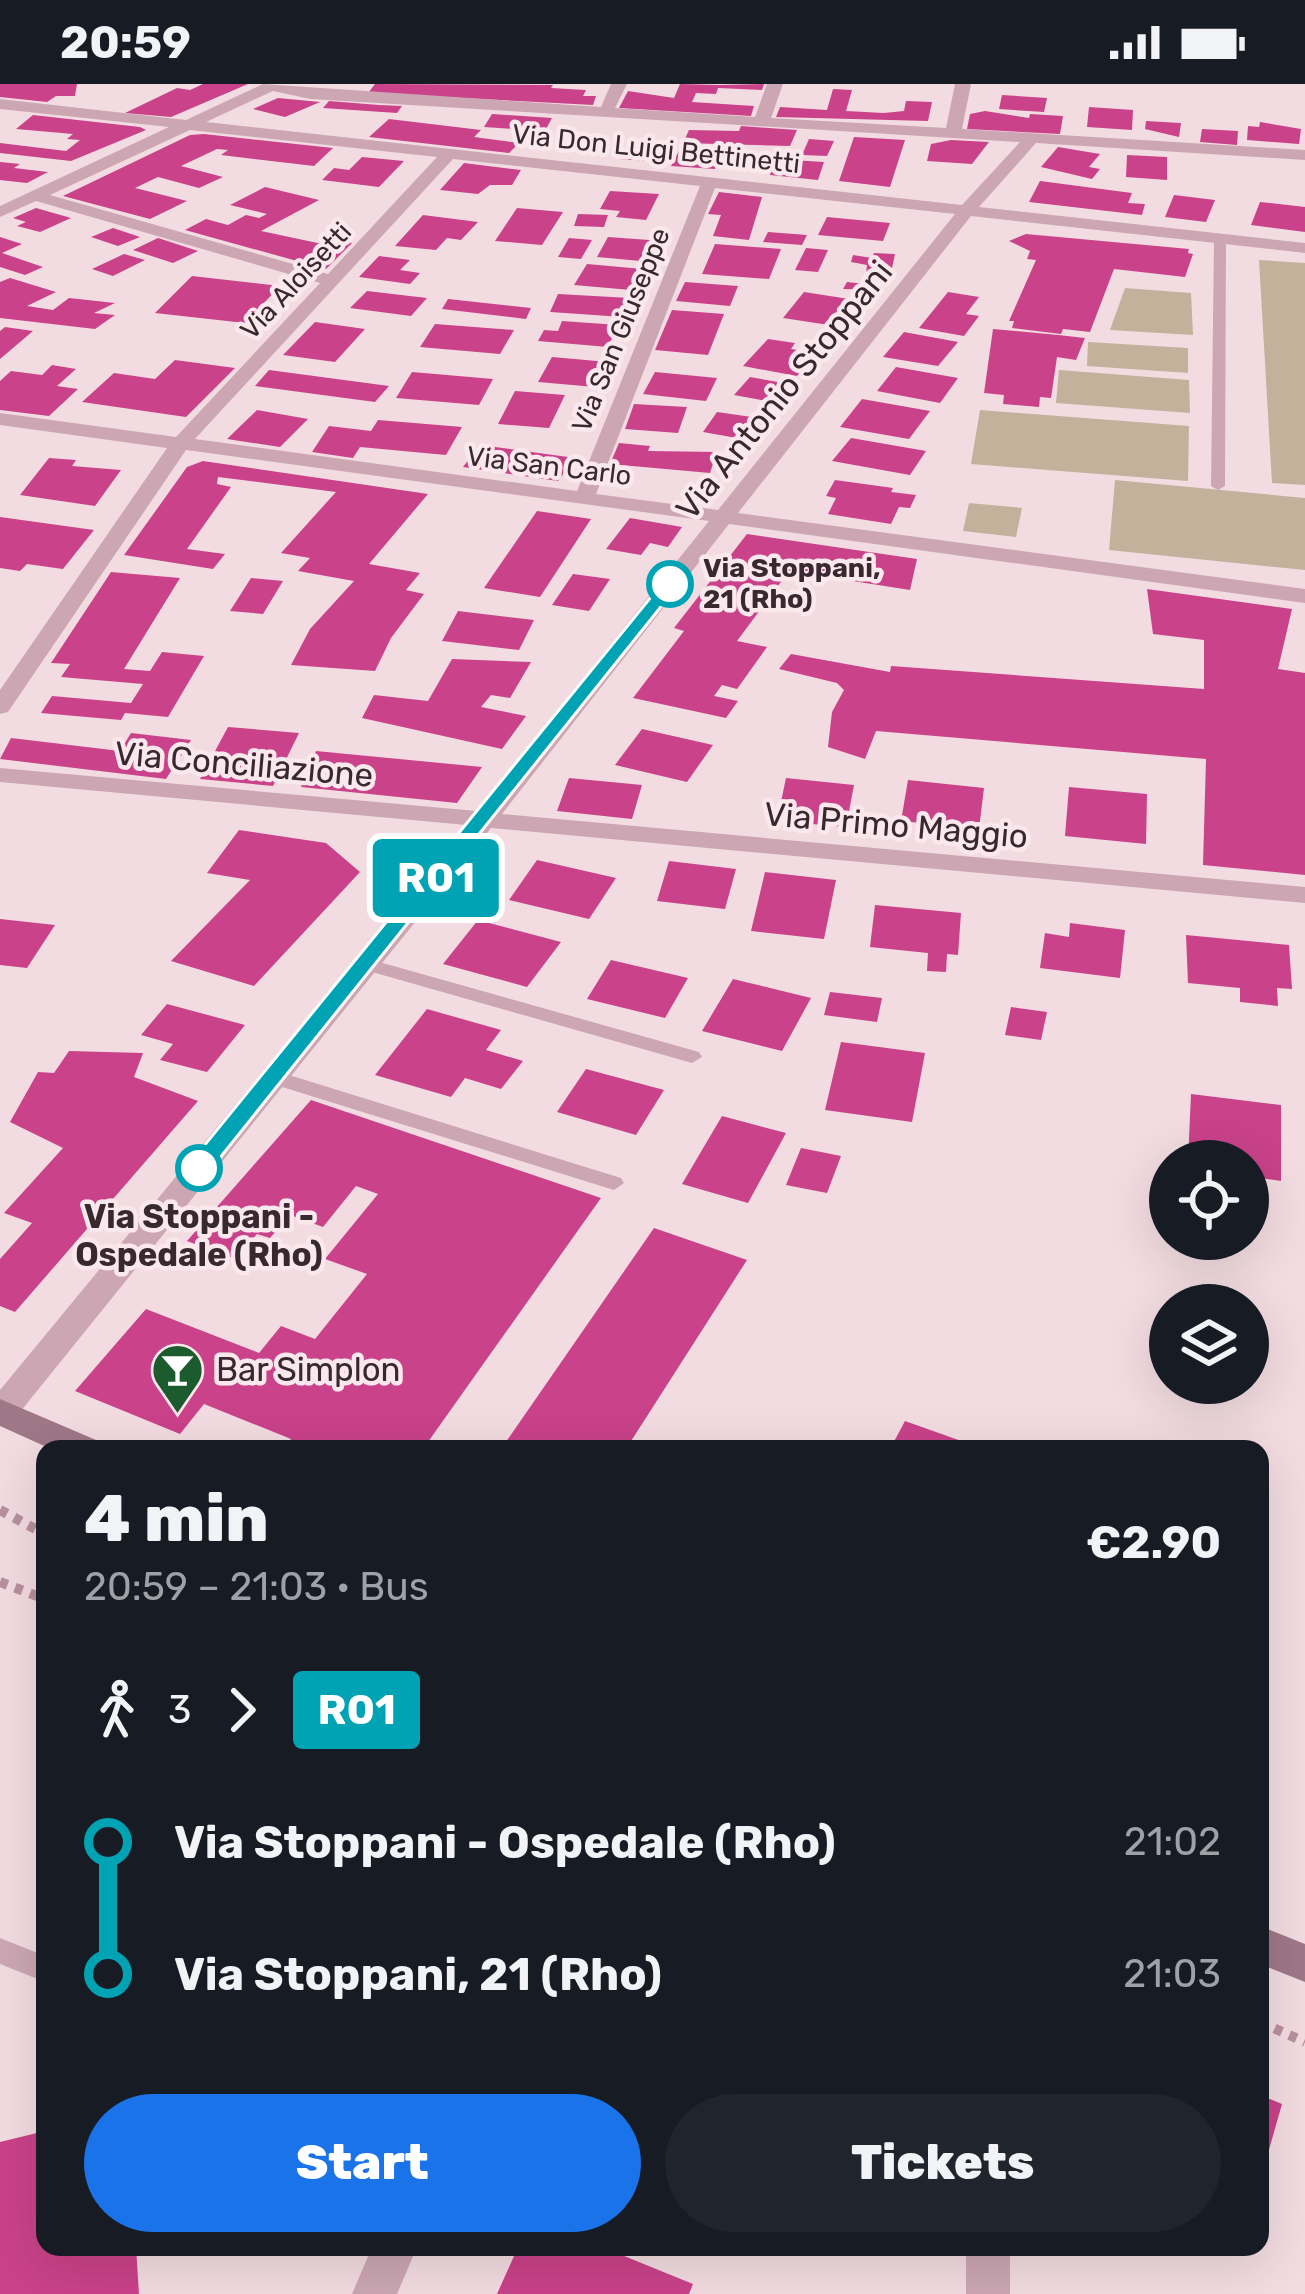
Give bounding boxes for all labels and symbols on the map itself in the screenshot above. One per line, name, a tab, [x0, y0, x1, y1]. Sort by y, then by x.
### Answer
street label: Via Don Luigi Bettinetti	[510, 118, 802, 180]
street label: Via Aloisetti	[234, 216, 358, 346]
street label: Via San Giuseppe	[565, 223, 677, 437]
street label: Via Antonio Stoppani	[668, 253, 900, 527]
street label: Via San Carlo	[465, 440, 633, 492]
place label: Via Stoppani, 21 (Rho)	[703, 552, 880, 615]
marker: Via Stoppani, 21 (Rho)	[648, 562, 692, 606]
street label: Via Conciliazione	[113, 733, 375, 795]
street label: Via Primo Maggio	[762, 794, 1030, 856]
line badge: R01	[367, 839, 505, 917]
marker: Via Stoppani - Ospedale (Rho)	[177, 1146, 221, 1190]
place label: Via Stoppani - Ospedale (Rho)	[75, 1197, 323, 1274]
bar icon: Bar Simplon	[149, 1341, 205, 1415]
place label: Bar Simplon	[216, 1350, 401, 1389]

